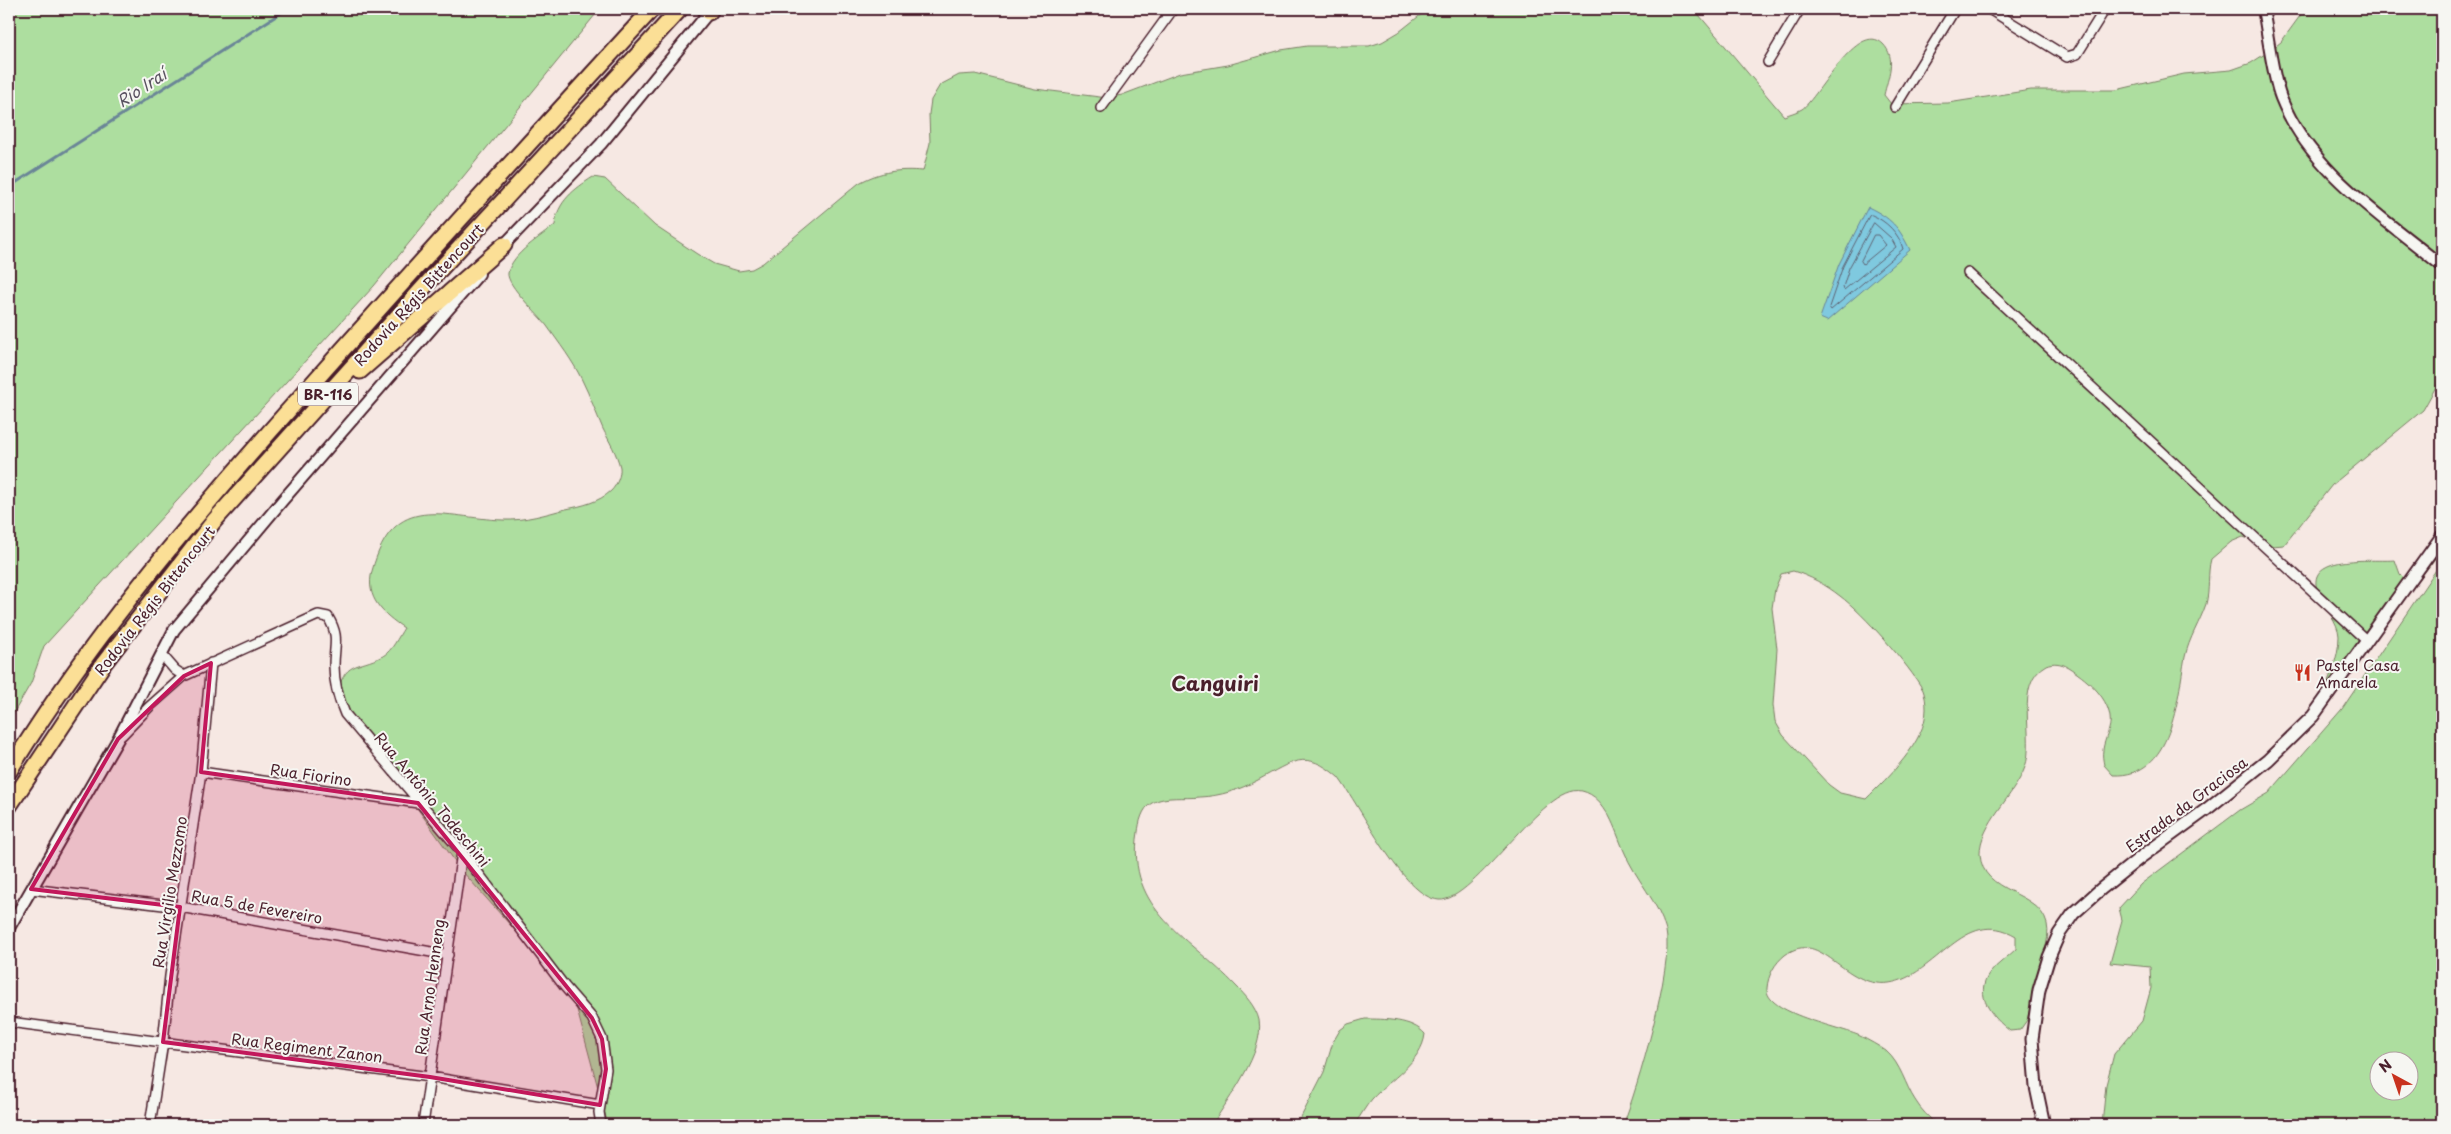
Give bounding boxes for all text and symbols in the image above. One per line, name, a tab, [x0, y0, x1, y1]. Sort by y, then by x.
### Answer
water label: Rio Iraí	[111, 60, 174, 112]
street label: Rodovia Régis Bittencourt	[348, 218, 488, 370]
road number: BR-116	[298, 382, 358, 406]
street label: Rodovia Régis Bittencourt	[88, 520, 220, 680]
place label: Pastel Casa Amarela	[2316, 653, 2400, 693]
restaurant icon: Pastel Casa Amarela	[2292, 663, 2312, 683]
district label: Canguiri	[1171, 668, 1259, 698]
street label: Rua Antônio Todeschini	[370, 727, 496, 871]
street label: Estrada da Graciosa	[2120, 750, 2252, 858]
street label: Rua Fiorino	[269, 757, 353, 791]
street label: Rua Virgilio Mezzomo	[146, 814, 192, 970]
street label: Rua 5 de Fevereiro	[190, 883, 324, 929]
street label: Rua Arno Henneng	[408, 918, 450, 1056]
street label: Rua Regiment Zanon	[230, 1026, 384, 1068]
north arrow	[2368, 1052, 2418, 1102]
text: N	[2374, 1054, 2396, 1077]

